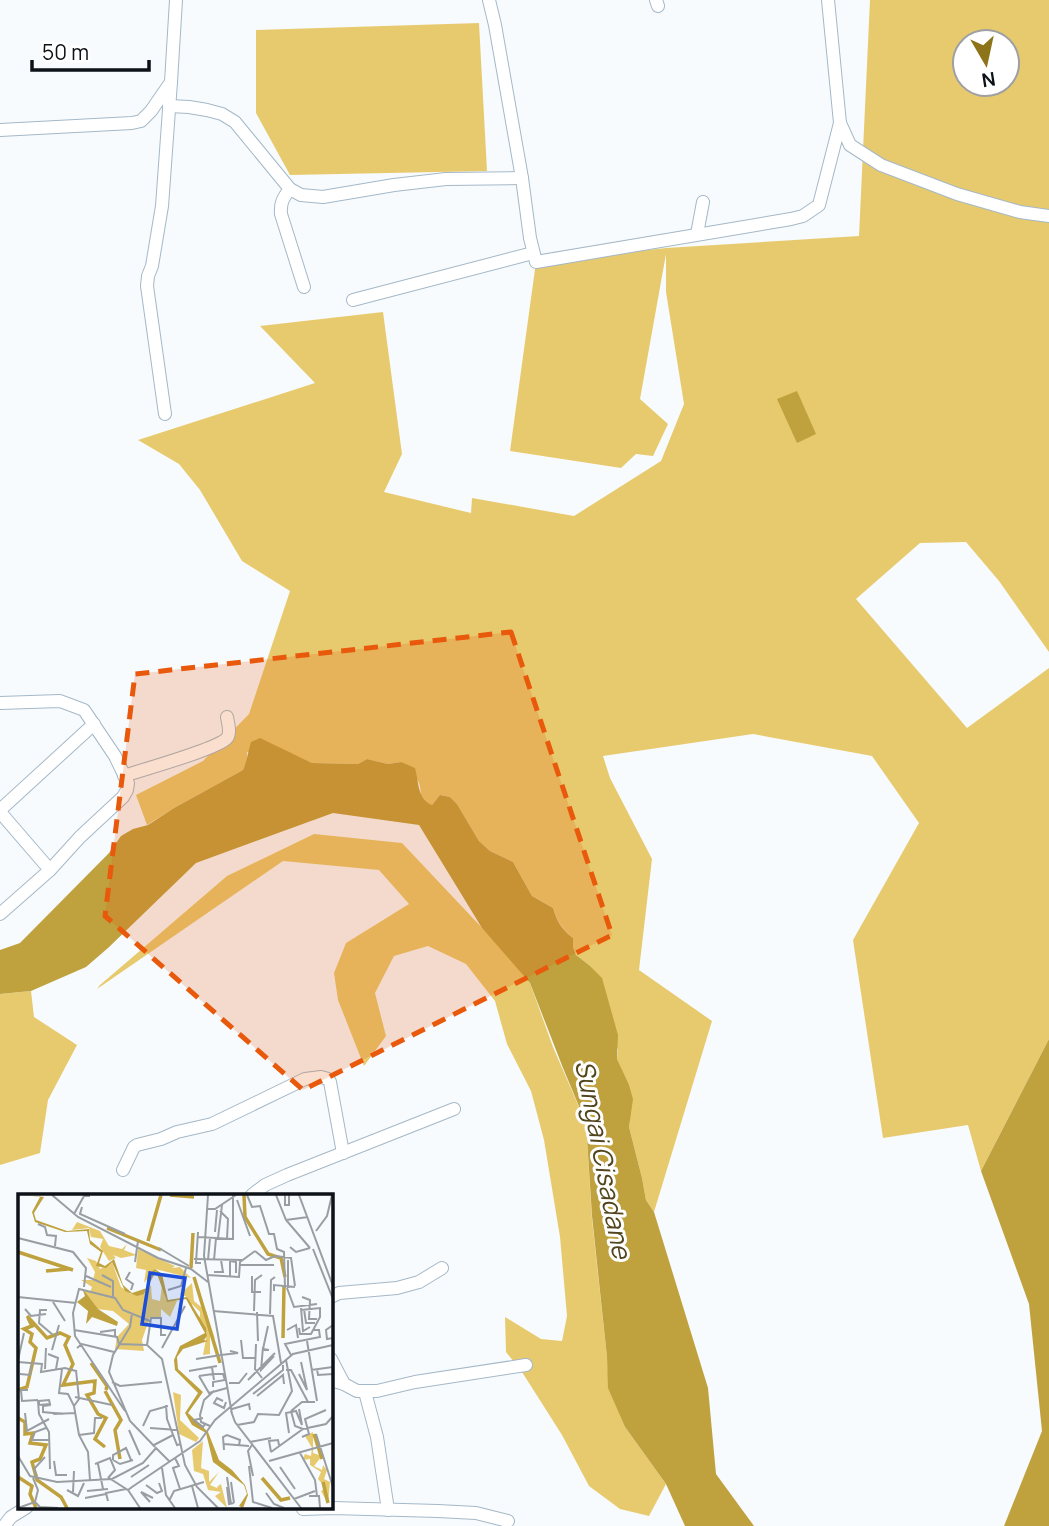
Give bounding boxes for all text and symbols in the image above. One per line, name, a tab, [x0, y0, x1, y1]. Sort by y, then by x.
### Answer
scale bar	[32, 28, 149, 72]
north arrow	[951, 28, 1021, 98]
text: 50 m	[42, 38, 89, 66]
text: N	[980, 66, 997, 94]
water label: Sungai Cisadane	[567, 1057, 641, 1263]
inset map	[18, 1194, 332, 1508]

